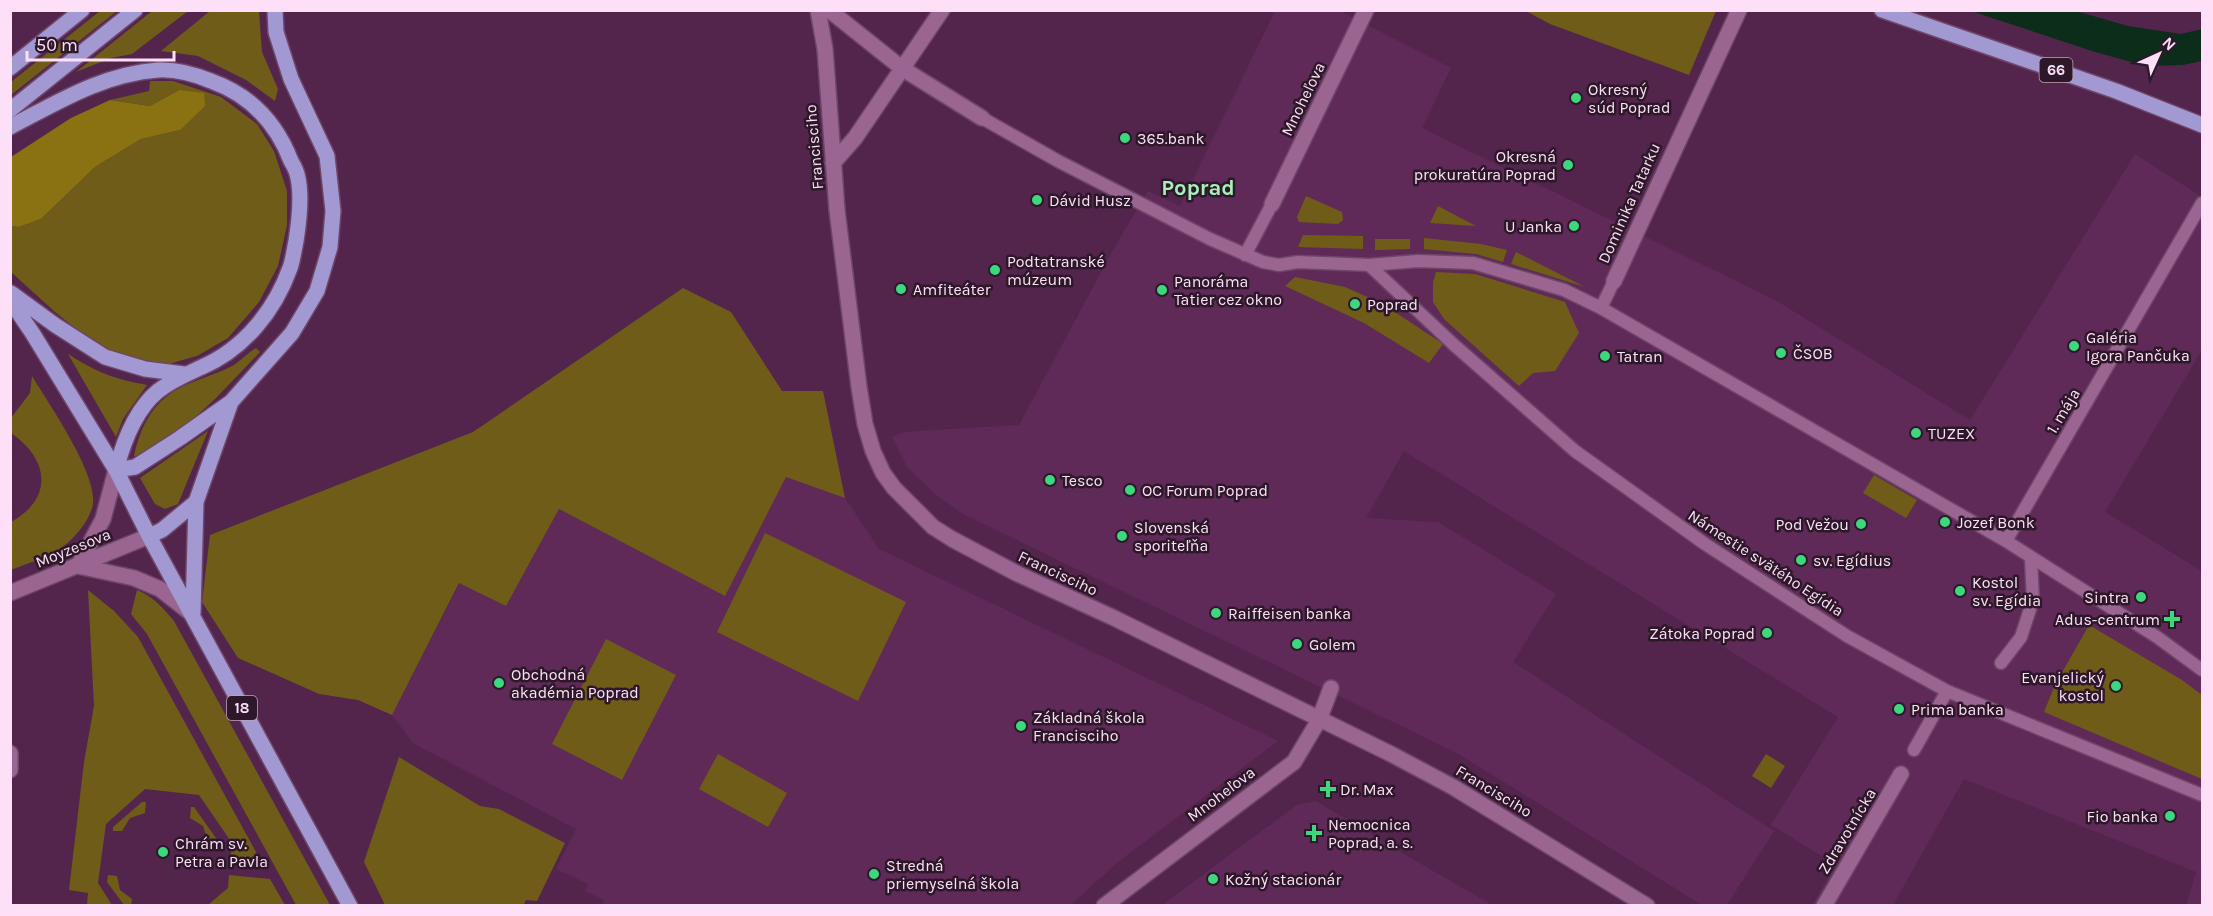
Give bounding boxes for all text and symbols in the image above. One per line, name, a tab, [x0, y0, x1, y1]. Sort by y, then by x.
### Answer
scale bar	[27, 24, 174, 62]
north arrow	[2129, 24, 2189, 84]
text: N	[2158, 33, 2180, 55]
text: 50 m	[36, 34, 78, 56]
road number: 66	[2040, 58, 2072, 82]
street label: Mnoheľova	[1277, 59, 1329, 139]
place label: Okresný súd Poprad	[1588, 80, 1670, 117]
marker: Okresný súd Poprad	[1569, 91, 1583, 105]
street label: Francisciho	[801, 104, 827, 190]
place label: 365.bank	[1137, 129, 1204, 148]
marker: 365.bank	[1118, 131, 1132, 145]
street label: Dominika Tatarku	[1594, 140, 1664, 266]
place label: Okresná prokuratúra Poprad	[1414, 147, 1556, 184]
marker: Okresná prokuratúra Poprad	[1561, 158, 1575, 172]
district label: Poprad	[1161, 175, 1235, 201]
place label: Dávid Husz	[1049, 191, 1131, 210]
marker: Dávid Husz	[1030, 193, 1044, 207]
place label: U Janka	[1505, 217, 1562, 236]
marker: U Janka	[1567, 219, 1581, 233]
place label: Podtatranské múzeum	[1007, 252, 1105, 289]
marker: Podtatranské múzeum	[988, 263, 1002, 277]
place label: Panoráma Tatier cez okno	[1174, 272, 1282, 309]
place label: Amfiteáter	[913, 280, 991, 299]
marker: Amfiteáter	[894, 282, 908, 296]
marker: Panoráma Tatier cez okno	[1155, 283, 1169, 297]
place label: Poprad	[1367, 295, 1418, 314]
marker: Poprad	[1348, 297, 1362, 311]
place label: Galéria Igora Pančuka	[2086, 328, 2190, 365]
marker: Galéria Igora Pančuka	[2067, 339, 2081, 353]
place label: ČSOB	[1793, 344, 1833, 363]
marker: ČSOB	[1774, 346, 1788, 360]
place label: Tatran	[1617, 347, 1663, 366]
marker: Tatran	[1598, 349, 1612, 363]
street label: 1. mája	[2042, 385, 2084, 437]
place label: TUZEX	[1928, 424, 1975, 443]
marker: TUZEX	[1909, 426, 1923, 440]
place label: Tesco	[1062, 471, 1102, 490]
marker: Tesco	[1043, 473, 1057, 487]
place label: OC Forum Poprad	[1142, 481, 1268, 500]
marker: OC Forum Poprad	[1123, 483, 1137, 497]
street label: Námestie svätého Egídia	[1685, 506, 1847, 620]
place label: Jozef Bonk	[1957, 513, 2035, 532]
place label: Pod Vežou	[1775, 515, 1849, 534]
marker: Jozef Bonk	[1938, 515, 1952, 529]
marker: Pod Vežou	[1854, 517, 1868, 531]
place label: Slovenská sporiteľňa	[1134, 518, 1209, 555]
street label: Moyzesova	[33, 524, 113, 572]
marker: Slovenská sporiteľňa	[1115, 529, 1129, 543]
street label: Francisciho	[1015, 546, 1101, 600]
place label: sv. Egídius	[1813, 551, 1891, 570]
marker: sv. Egídius	[1794, 553, 1808, 567]
place label: Kostol sv. Egídia	[1972, 573, 2041, 610]
marker: Kostol sv. Egídia	[1953, 584, 1967, 598]
place label: Sintra	[2084, 588, 2129, 607]
marker: Sintra	[2134, 590, 2148, 604]
place label: Raiffeisen banka	[1228, 604, 1351, 623]
marker: Raiffeisen banka	[1209, 606, 1223, 620]
place label: Adus-centrum	[2055, 610, 2160, 629]
marker: Adus-centrum	[2165, 612, 2179, 626]
place label: Zátoka Poprad	[1649, 624, 1755, 643]
marker: Zátoka Poprad	[1760, 626, 1774, 640]
place label: Golem	[1309, 635, 1356, 654]
marker: Golem	[1290, 637, 1304, 651]
place label: Obchodná akadémia Poprad	[511, 665, 639, 702]
place label: Evanjelický kostol	[2021, 668, 2105, 705]
marker: Obchodná akadémia Poprad	[492, 676, 506, 690]
marker: Evanjelický kostol	[2109, 679, 2123, 693]
road number: 18	[227, 696, 257, 720]
place label: Prima banka	[1911, 700, 2004, 719]
marker: Prima banka	[1892, 702, 1906, 716]
place label: Základná škola Francisciho	[1033, 708, 1145, 745]
marker: Základná škola Francisciho	[1014, 719, 1028, 733]
street label: Francisciho	[1452, 761, 1536, 821]
street label: Mnoheľova	[1183, 762, 1259, 826]
place label: Dr. Max	[1340, 780, 1394, 799]
marker: Dr. Max	[1321, 782, 1335, 796]
street label: Zdravotnícka	[1814, 785, 1880, 877]
place label: Fio banka	[2087, 807, 2158, 826]
marker: Fio banka	[2163, 809, 2177, 823]
place label: Nemocnica Poprad, a. s.	[1328, 815, 1413, 852]
marker: Nemocnica Poprad, a. s.	[1305, 824, 1323, 842]
place label: Chrám sv. Petra a Pavla	[175, 834, 268, 871]
marker: Chrám sv. Petra a Pavla	[156, 845, 170, 859]
place label: Stredná priemyselná škola	[886, 856, 1019, 893]
marker: Stredná priemyselná škola	[867, 867, 881, 881]
place label: Kožný stacionár	[1225, 870, 1341, 889]
marker: Kožný stacionár	[1206, 872, 1220, 886]

